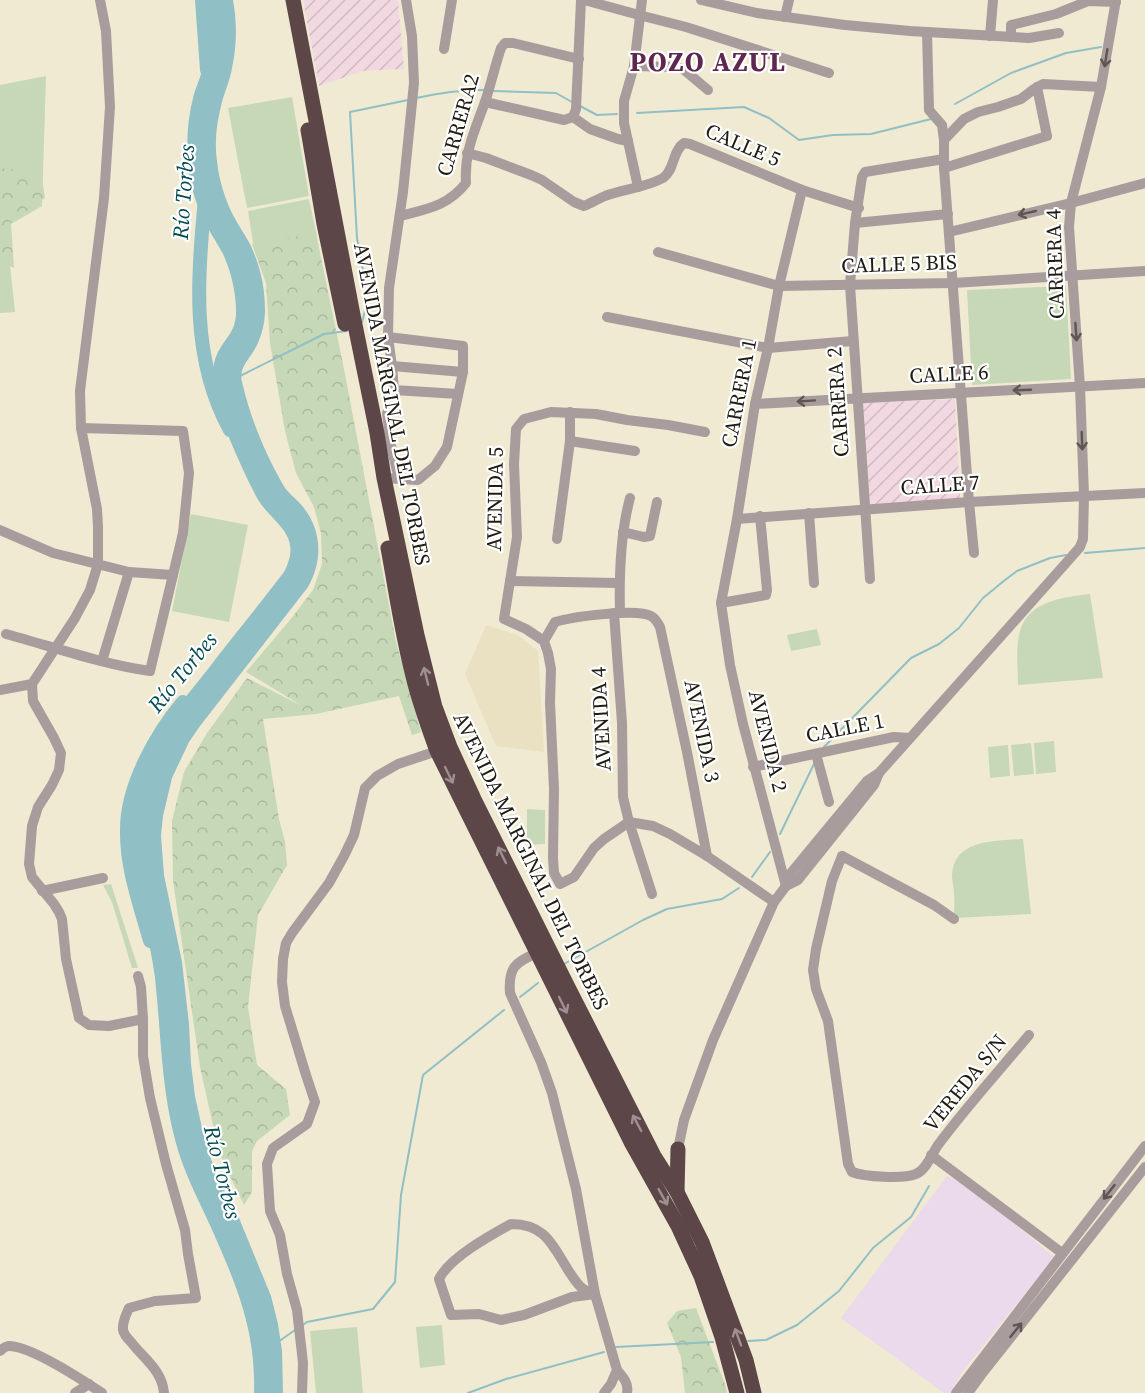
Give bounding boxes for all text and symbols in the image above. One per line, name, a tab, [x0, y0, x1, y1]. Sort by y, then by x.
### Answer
district label: POZO AZUL	[629, 43, 787, 80]
one-way arrow	[1101, 47, 1112, 67]
street label: CARRERA2	[429, 70, 486, 179]
street label: CALLE 5	[701, 116, 785, 173]
water label: Río Torbes	[165, 143, 201, 242]
one-way arrow	[1018, 208, 1037, 220]
street label: CARRERA 4	[1038, 208, 1071, 320]
street label: AVENIDA MARGINAL DEL TORBES	[347, 240, 438, 568]
street label: CALLE 5 BIS	[841, 247, 957, 280]
one-way arrow	[1071, 321, 1082, 341]
street label: CARRERA 1	[714, 336, 763, 450]
street label: CARRERA 2	[819, 346, 856, 458]
street label: CALLE 6	[909, 357, 989, 390]
one-way arrow	[1012, 384, 1032, 395]
one-way arrow	[797, 396, 816, 407]
one-way arrow	[1077, 431, 1088, 451]
street label: AVENIDA 5	[479, 447, 510, 551]
street label: CALLE 7	[899, 467, 981, 502]
water label: Río Torbes	[140, 625, 224, 719]
street label: AVENIDA 4	[583, 666, 618, 772]
one-way arrow	[420, 667, 432, 686]
street label: AVENIDA 3	[677, 677, 728, 785]
street label: AVENIDA 2	[742, 687, 795, 795]
street label: CALLE 1	[803, 706, 887, 749]
street label: AVENIDA MARGINAL DEL TORBES	[447, 707, 616, 1014]
one-way arrow	[443, 765, 455, 783]
one-way arrow	[496, 847, 508, 865]
one-way arrow	[557, 996, 569, 1014]
street label: VEREDA S/N	[916, 1028, 1013, 1138]
one-way arrow	[631, 1115, 642, 1133]
water label: Río Torbes	[197, 1121, 249, 1222]
one-way arrow	[1102, 1184, 1115, 1200]
one-way arrow	[658, 1187, 669, 1205]
one-way arrow	[1010, 1322, 1023, 1338]
one-way arrow	[732, 1328, 743, 1347]

